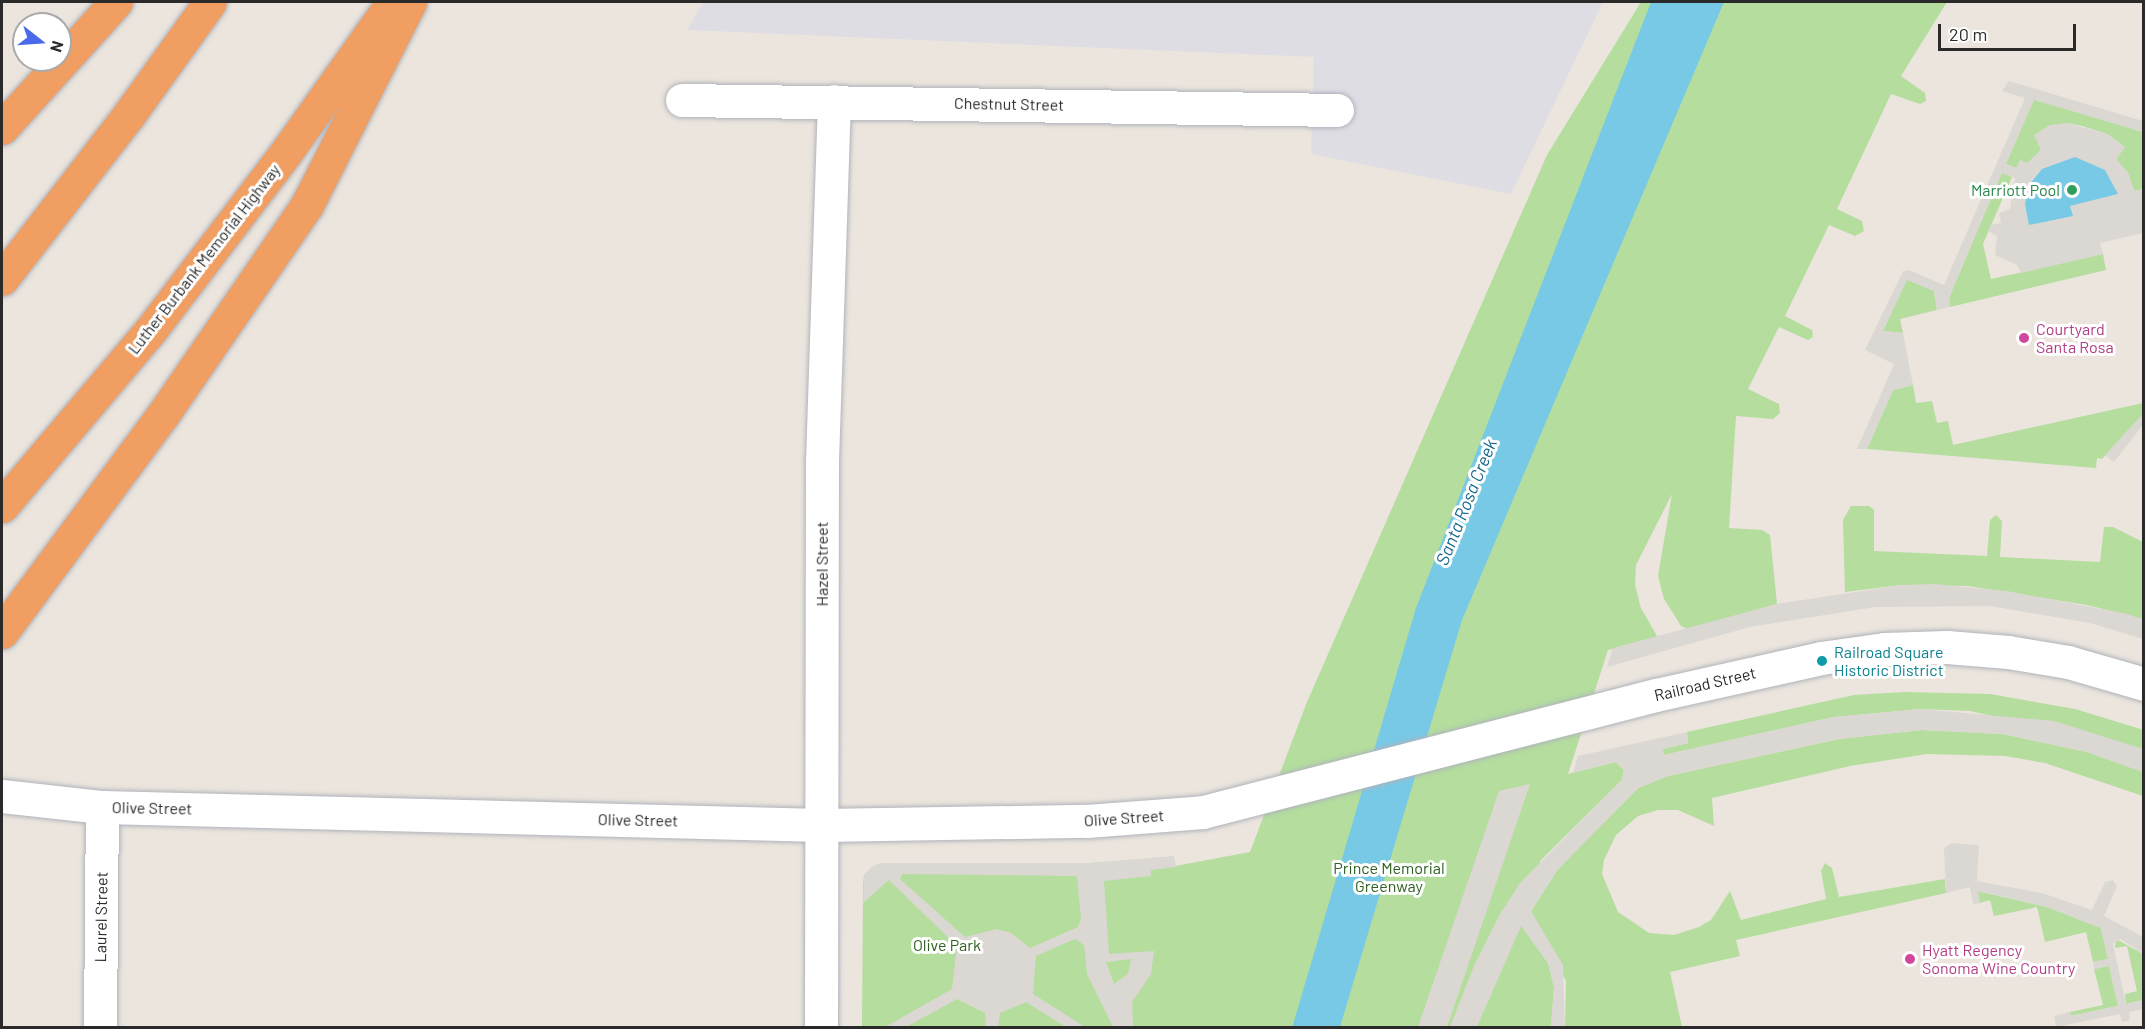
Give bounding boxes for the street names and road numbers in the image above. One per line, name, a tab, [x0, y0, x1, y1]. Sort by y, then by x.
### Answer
street label: Chestnut Street	[954, 93, 1064, 115]
street label: Luther Burbank Memorial Highway	[124, 160, 284, 358]
street label: Hazel Street	[812, 522, 832, 606]
street label: Railroad Street	[1652, 663, 1758, 705]
street label: Olive Street	[112, 798, 192, 818]
street label: Olive Street	[1083, 806, 1165, 830]
street label: Olive Street	[598, 810, 678, 830]
street label: Laurel Street	[91, 872, 111, 962]

